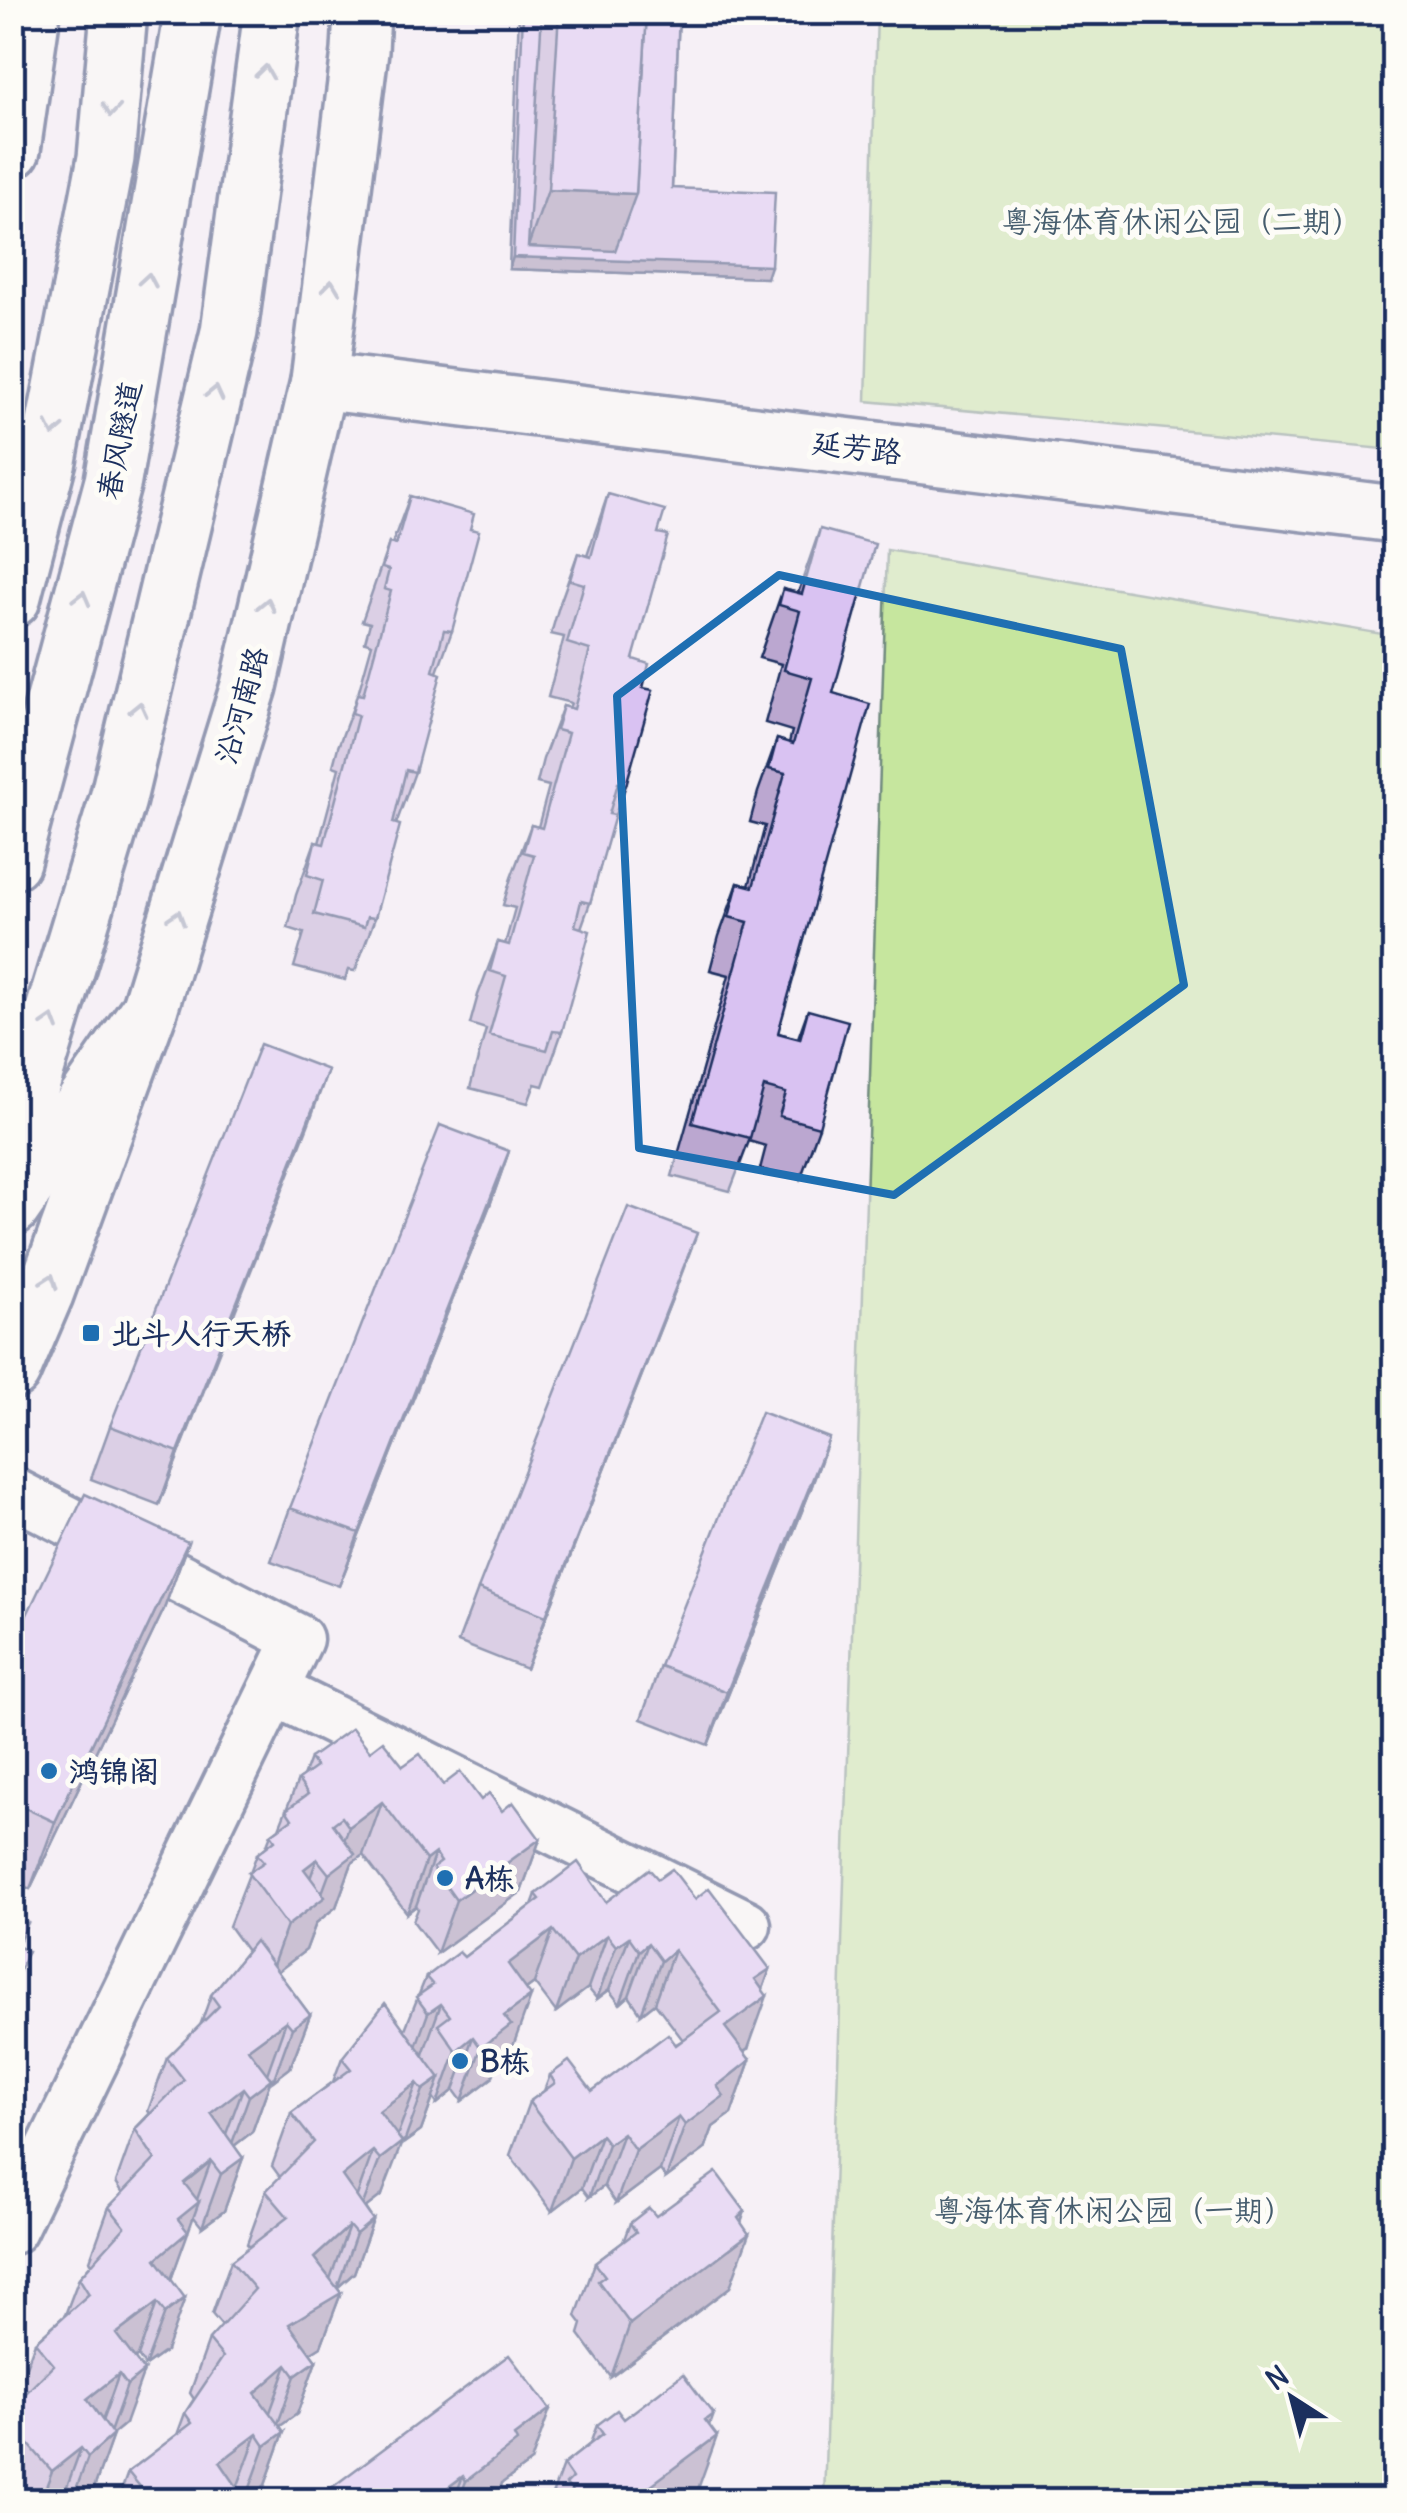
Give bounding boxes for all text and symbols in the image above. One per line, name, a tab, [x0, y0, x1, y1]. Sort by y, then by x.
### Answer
one-way arrow	[253, 64, 274, 81]
one-way arrow	[100, 102, 122, 118]
park label: 粤海体育休闲公园（二期）	[1002, 202, 1362, 240]
one-way arrow	[137, 272, 158, 288]
one-way arrow	[319, 278, 340, 295]
street label: 春风隧道	[89, 377, 149, 503]
one-way arrow	[203, 385, 224, 402]
one-way arrow	[45, 421, 66, 438]
street label: 延芳路	[810, 423, 904, 471]
one-way arrow	[71, 590, 92, 607]
one-way arrow	[256, 597, 277, 614]
street label: 沿河南路	[206, 642, 276, 768]
one-way arrow	[128, 701, 149, 718]
one-way arrow	[166, 910, 186, 927]
one-way arrow	[39, 1014, 60, 1031]
one-way arrow	[38, 1274, 59, 1291]
place label: 北斗人行天桥	[111, 1314, 291, 1352]
marker: 北斗人行天桥	[80, 1322, 102, 1344]
place label: 鸿锦阁	[69, 1752, 159, 1790]
marker: 鸿锦阁	[38, 1760, 60, 1782]
place label: A栋	[465, 1859, 514, 1897]
marker: A栋	[434, 1867, 456, 1889]
place label: B栋	[480, 2042, 530, 2080]
marker: B栋	[449, 2050, 471, 2072]
park label: 粤海体育休闲公园（一期）	[934, 2191, 1294, 2229]
north arrow	[1242, 2348, 1342, 2448]
text: N	[1259, 2358, 1296, 2398]

